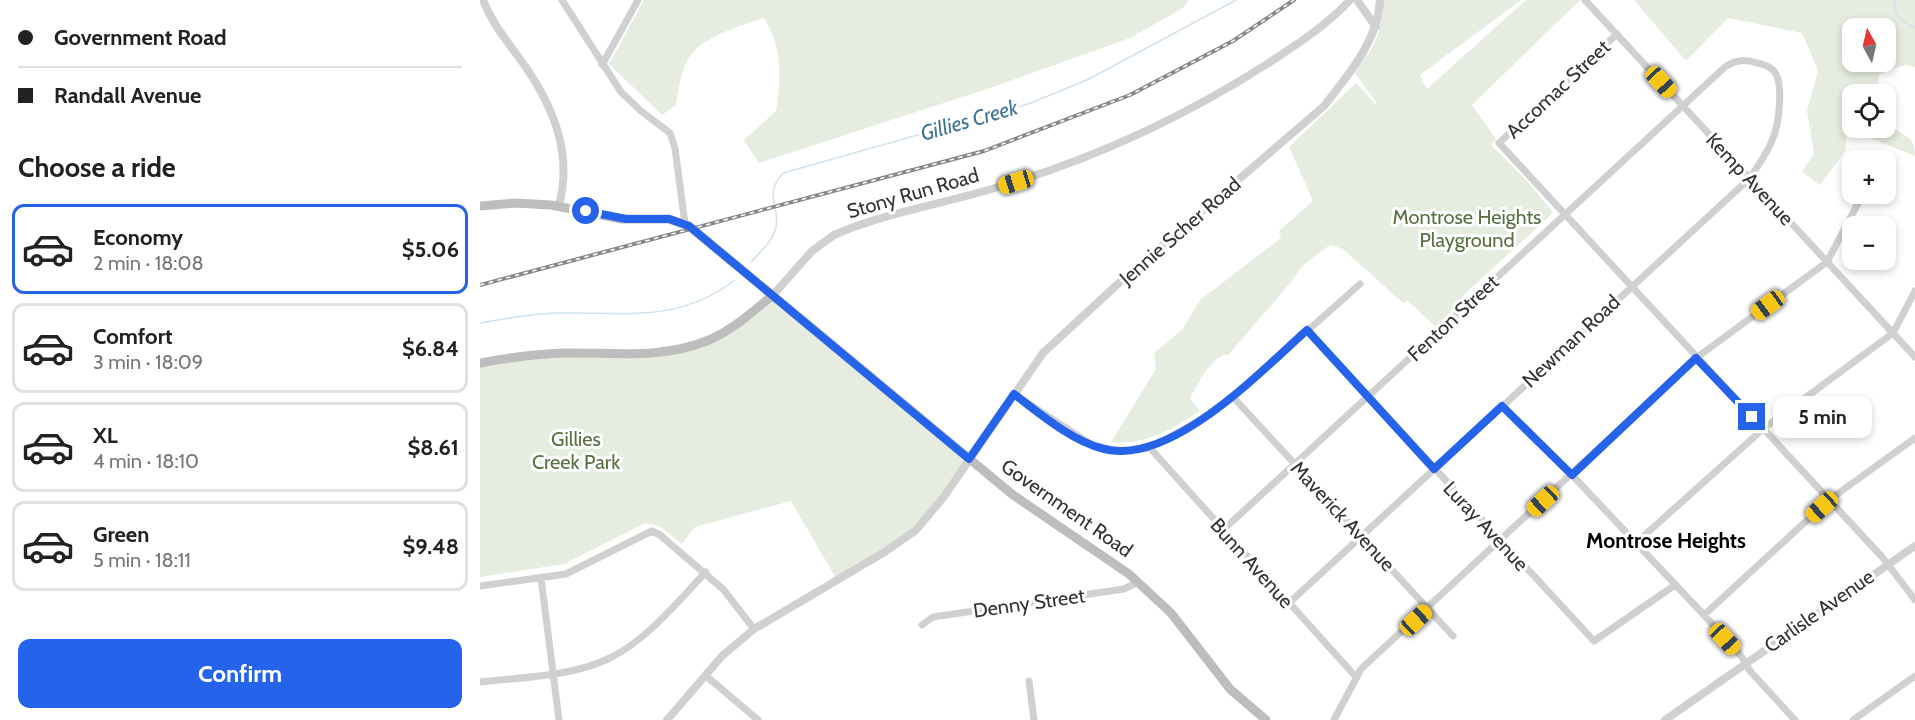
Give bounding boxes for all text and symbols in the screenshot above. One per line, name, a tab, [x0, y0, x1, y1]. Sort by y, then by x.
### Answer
north arrow	[1842, 18, 1896, 72]
map controls	[1842, 18, 1896, 270]
text: Government Road	[54, 24, 227, 51]
street label: Accomac Street	[1501, 35, 1615, 143]
car	[1642, 63, 1680, 101]
text: Randall Avenue	[54, 82, 201, 109]
button: locate	[1842, 84, 1896, 138]
water label: Gillies Creek	[917, 94, 1022, 146]
street label: Kemp Avenue	[1701, 128, 1799, 230]
button: +	[1842, 150, 1896, 204]
text: Choose a ride	[18, 151, 176, 184]
street label: Stony Run Road	[844, 163, 982, 223]
car	[996, 168, 1036, 196]
street label: Jennie Scher Road	[1114, 172, 1245, 291]
route start	[572, 197, 599, 224]
park label: Montrose Heights Playground	[1393, 205, 1541, 252]
button: −	[1842, 216, 1896, 270]
icon: car	[21, 222, 75, 276]
text: Economy	[93, 224, 183, 251]
text: $5.06	[402, 236, 459, 263]
text: 2 min · 18:08	[93, 251, 204, 275]
street label: Fenton Street	[1403, 270, 1504, 366]
car	[1748, 287, 1788, 323]
street label: Newman Road	[1517, 290, 1625, 392]
icon: car	[21, 321, 75, 375]
text: Comfort	[93, 323, 172, 350]
text: $6.84	[402, 335, 459, 362]
text: 3 min · 18:09	[93, 350, 203, 374]
callout: 5 min	[1773, 396, 1872, 438]
route end	[1738, 403, 1765, 430]
text: 5 min	[1798, 405, 1847, 429]
icon: car	[21, 420, 75, 474]
text: XL	[93, 422, 118, 449]
park label: Gillies Creek Park	[532, 427, 620, 474]
text: $8.61	[408, 434, 459, 461]
text: 4 min · 18:10	[93, 449, 199, 473]
street label: Government Road	[997, 454, 1137, 562]
street label: Maverick Avenue	[1286, 456, 1400, 576]
street label: Luray Avenue	[1438, 476, 1534, 576]
car	[1524, 482, 1562, 520]
car	[1803, 488, 1841, 526]
street label: Bunn Avenue	[1205, 513, 1299, 613]
icon: car	[21, 519, 75, 573]
text: Green	[93, 521, 149, 548]
district label: Montrose Heights	[1586, 528, 1746, 553]
text: $9.48	[402, 533, 459, 560]
text: 5 min · 18:11	[93, 548, 191, 572]
street label: Carlisle Avenue	[1760, 564, 1878, 658]
street label: Denny Street	[972, 583, 1087, 623]
car	[1397, 601, 1435, 639]
car	[1706, 620, 1744, 658]
button: Confirm	[18, 639, 462, 708]

